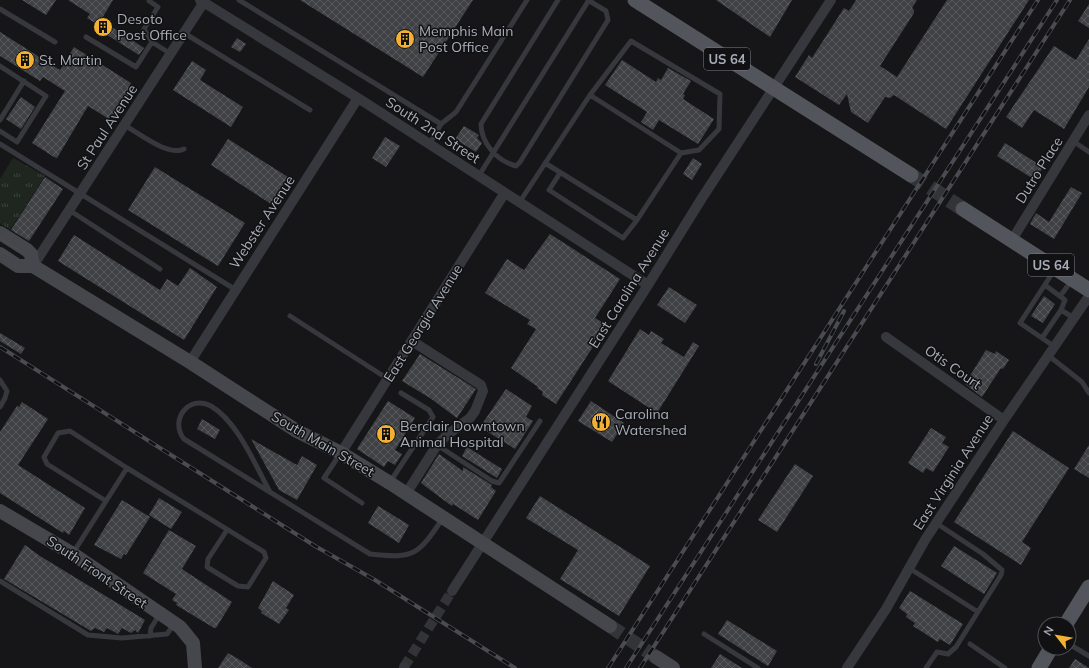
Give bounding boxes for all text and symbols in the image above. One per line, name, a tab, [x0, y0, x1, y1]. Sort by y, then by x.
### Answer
place label: Desoto Post Office	[117, 10, 187, 44]
building icon: Desoto Post Office	[92, 16, 114, 38]
place label: Memphis Main Post Office	[419, 22, 513, 56]
building icon: Memphis Main Post Office	[394, 28, 416, 50]
road number: US 64	[704, 48, 750, 70]
building icon: St. Martin	[14, 49, 36, 71]
place label: St. Martin	[39, 51, 102, 69]
street label: St Paul Avenue	[73, 81, 141, 173]
street label: South 2nd Street	[382, 93, 484, 167]
street label: Dutro Place	[1011, 133, 1067, 207]
street label: Webster Avenue	[225, 172, 299, 272]
street label: East Carolina Avenue	[585, 225, 673, 351]
road number: US 64	[1028, 254, 1074, 276]
street label: East Georgia Avenue	[379, 261, 467, 385]
street label: Otis Court	[921, 341, 985, 393]
place label: Carolina Watershed	[615, 405, 687, 439]
street label: South Main Street	[268, 407, 378, 481]
restaurant icon: Carolina Watershed	[590, 411, 612, 433]
street label: East Virginia Avenue	[909, 411, 997, 533]
place label: Berclair Downtown Animal Hospital	[400, 417, 525, 451]
building icon: Berclair Downtown Animal Hospital	[375, 423, 397, 445]
street label: South Front Street	[43, 532, 151, 612]
north arrow	[1037, 616, 1077, 656]
text: N	[1040, 624, 1057, 638]

